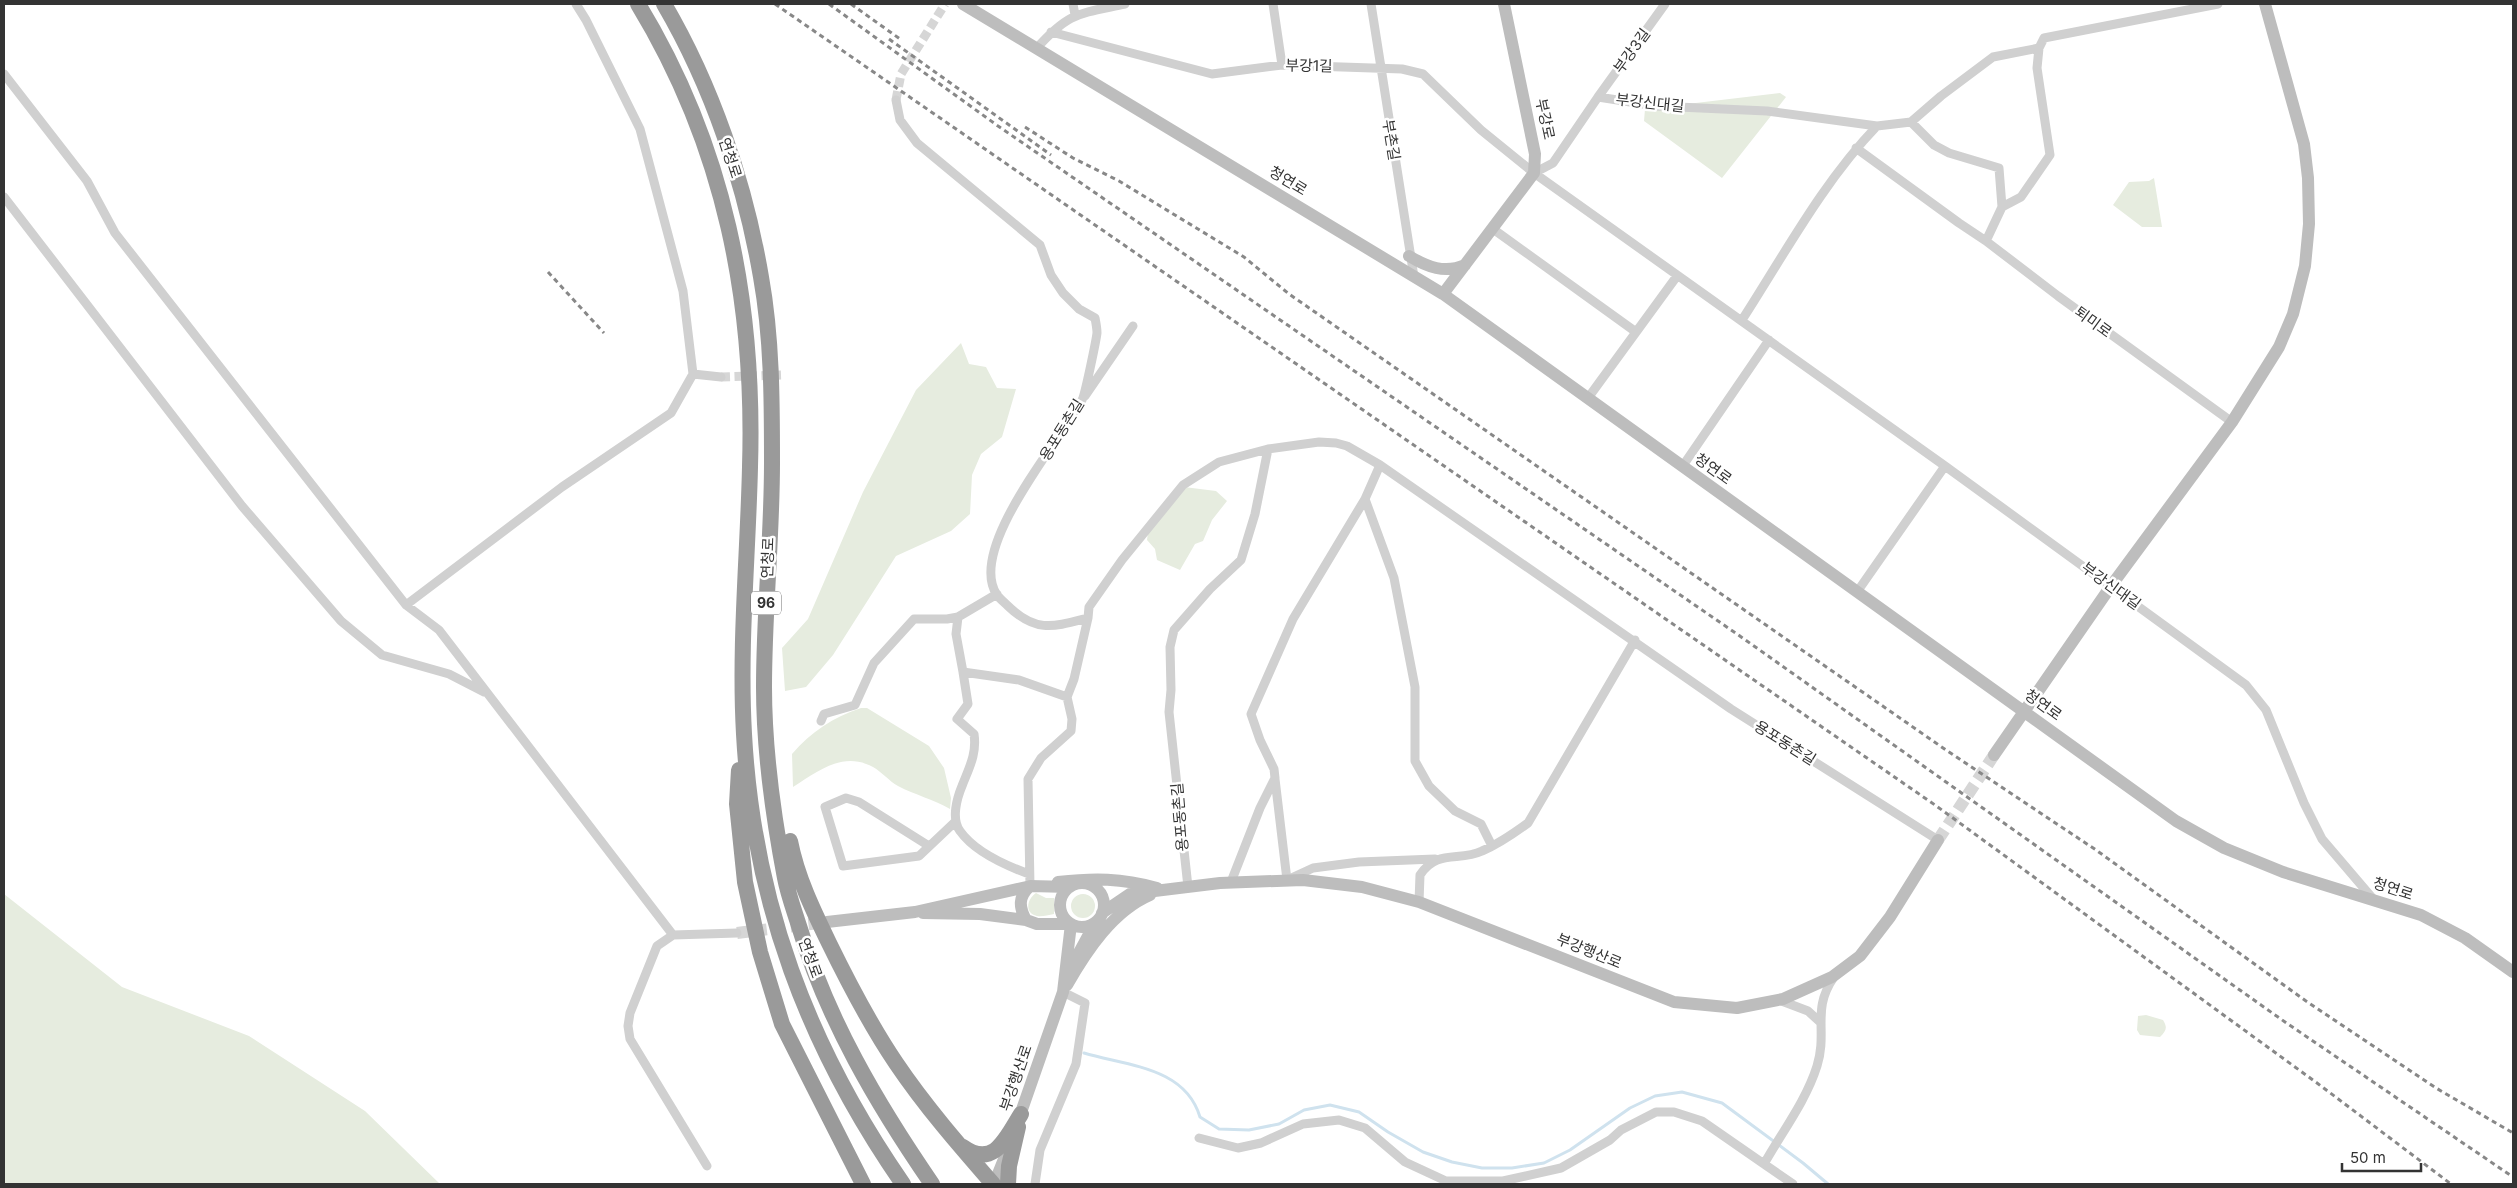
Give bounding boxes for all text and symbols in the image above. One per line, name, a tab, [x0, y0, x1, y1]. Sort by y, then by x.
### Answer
street label: 부강3길	[1609, 25, 1654, 77]
street label: 부강1길	[1285, 56, 1333, 75]
street label: 부강신대길	[1615, 89, 1685, 116]
street label: 부강로	[1532, 97, 1559, 141]
street label: 부촌길	[1379, 118, 1404, 162]
street label: 연청로	[715, 135, 746, 180]
street label: 청연로	[1266, 162, 1311, 199]
street label: 퇴미로	[2071, 302, 2116, 341]
street label: 용포동촌길	[1035, 395, 1088, 464]
street label: 청연로	[1691, 449, 1736, 488]
street label: 연청로	[757, 537, 778, 579]
street label: 부강신대길	[2078, 558, 2145, 614]
road number: 96	[751, 592, 781, 614]
street label: 청연로	[2021, 685, 2066, 724]
street label: 용포동촌길	[1751, 716, 1820, 769]
street label: 용포동촌길	[1167, 782, 1192, 852]
street label: 청연로	[2371, 873, 2416, 904]
street label: 부강행산로	[1554, 929, 1625, 972]
street label: 연청로	[794, 935, 826, 981]
street label: 부강행산로	[995, 1042, 1036, 1114]
scale bar	[2342, 1140, 2421, 1172]
text: 50 m	[2350, 1148, 2386, 1167]

